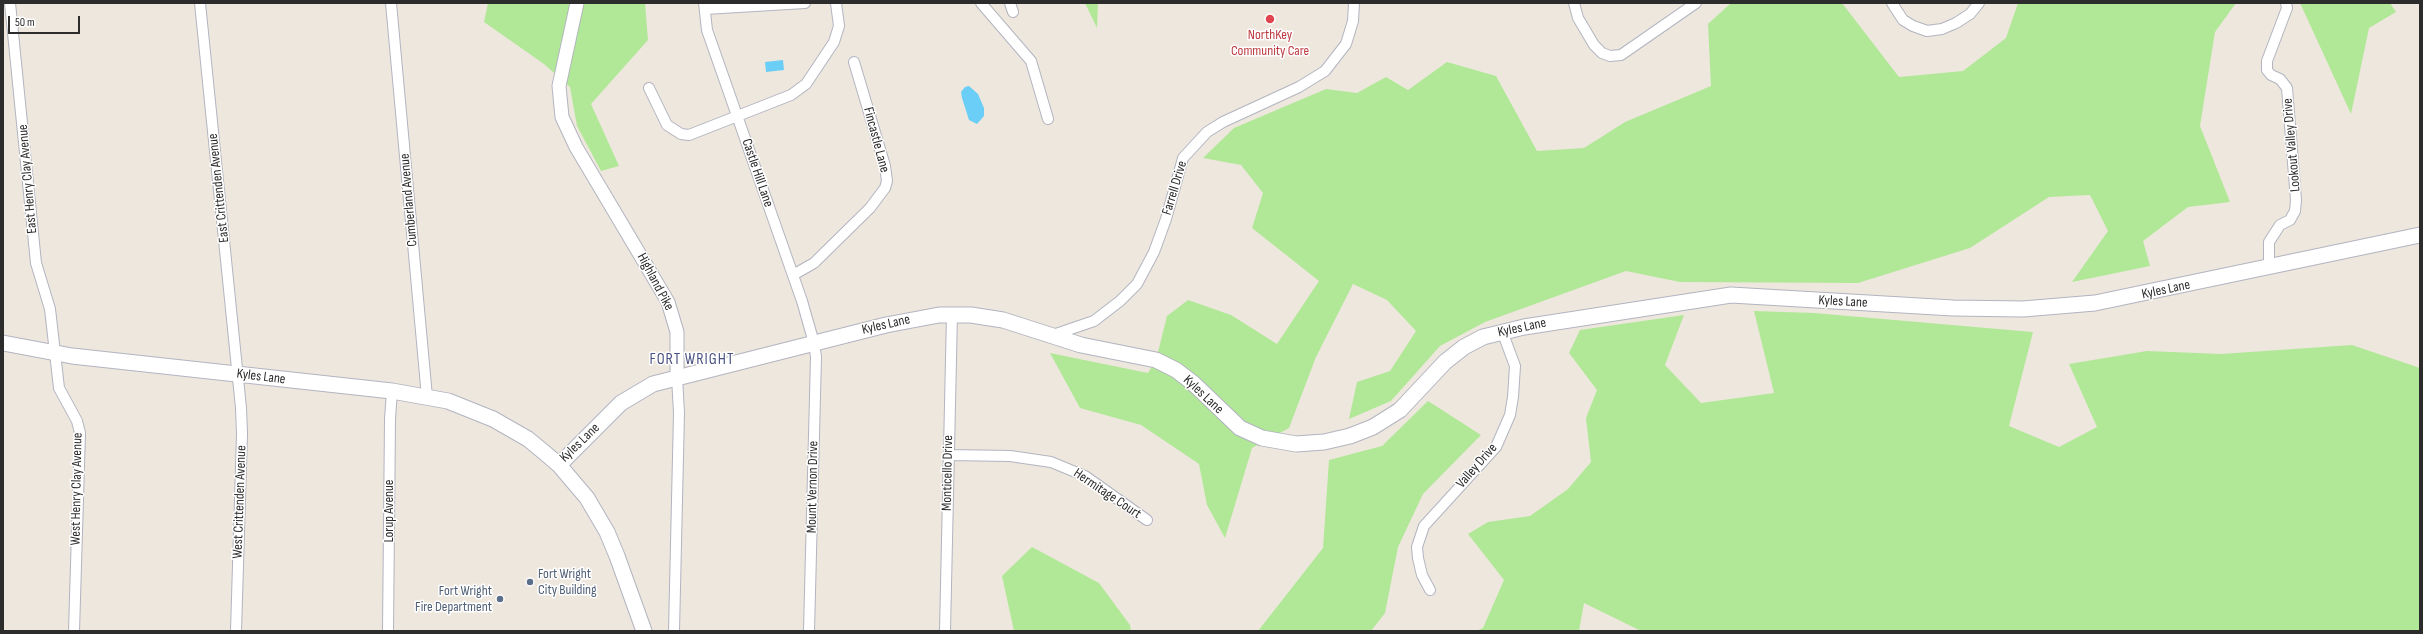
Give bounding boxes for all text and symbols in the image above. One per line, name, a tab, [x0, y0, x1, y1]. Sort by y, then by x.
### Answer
scale bar	[10, 8, 82, 34]
marker: NorthKey Community Care	[1264, 13, 1276, 25]
text: 50 m	[15, 15, 35, 30]
place label: NorthKey Community Care	[1231, 27, 1309, 60]
street label: Lookout Valley Drive	[2280, 97, 2304, 193]
street label: Fincastle Lane	[859, 106, 893, 174]
street label: East Henry Clay Avenue	[15, 124, 41, 234]
street label: East Crittenden Avenue	[205, 133, 233, 243]
street label: Castle Hill Lane	[737, 137, 777, 209]
street label: Cumberland Avenue	[397, 153, 421, 247]
street label: Farrell Drive	[1159, 159, 1191, 217]
street label: Highland Pike	[633, 250, 677, 314]
street label: Kyles Lane	[2140, 277, 2192, 303]
street label: Kyles Lane	[1818, 292, 1868, 312]
street label: Kyles Lane	[860, 311, 912, 339]
street label: Kyles Lane	[1496, 315, 1548, 341]
district label: FORT WRIGHT	[650, 350, 734, 370]
street label: Kyles Lane	[236, 366, 286, 388]
street label: Kyles Lane	[1179, 372, 1227, 418]
street label: Kyles Lane	[557, 420, 603, 466]
street label: West Henry Clay Avenue	[68, 432, 86, 546]
street label: Monticello Drive	[939, 435, 957, 511]
street label: Valley Drive	[1453, 440, 1501, 492]
street label: Mount Vernon Drive	[804, 441, 822, 533]
street label: West Crittenden Avenue	[230, 445, 250, 559]
street label: Hermitage Court	[1070, 465, 1144, 523]
street label: Lorup Avenue	[381, 480, 397, 542]
place label: Fort Wright City Building	[538, 566, 597, 598]
marker: Fort Wright City Building	[525, 577, 535, 587]
place label: Fort Wright Fire Department	[415, 583, 492, 616]
marker: Fort Wright Fire Department	[495, 594, 505, 604]

